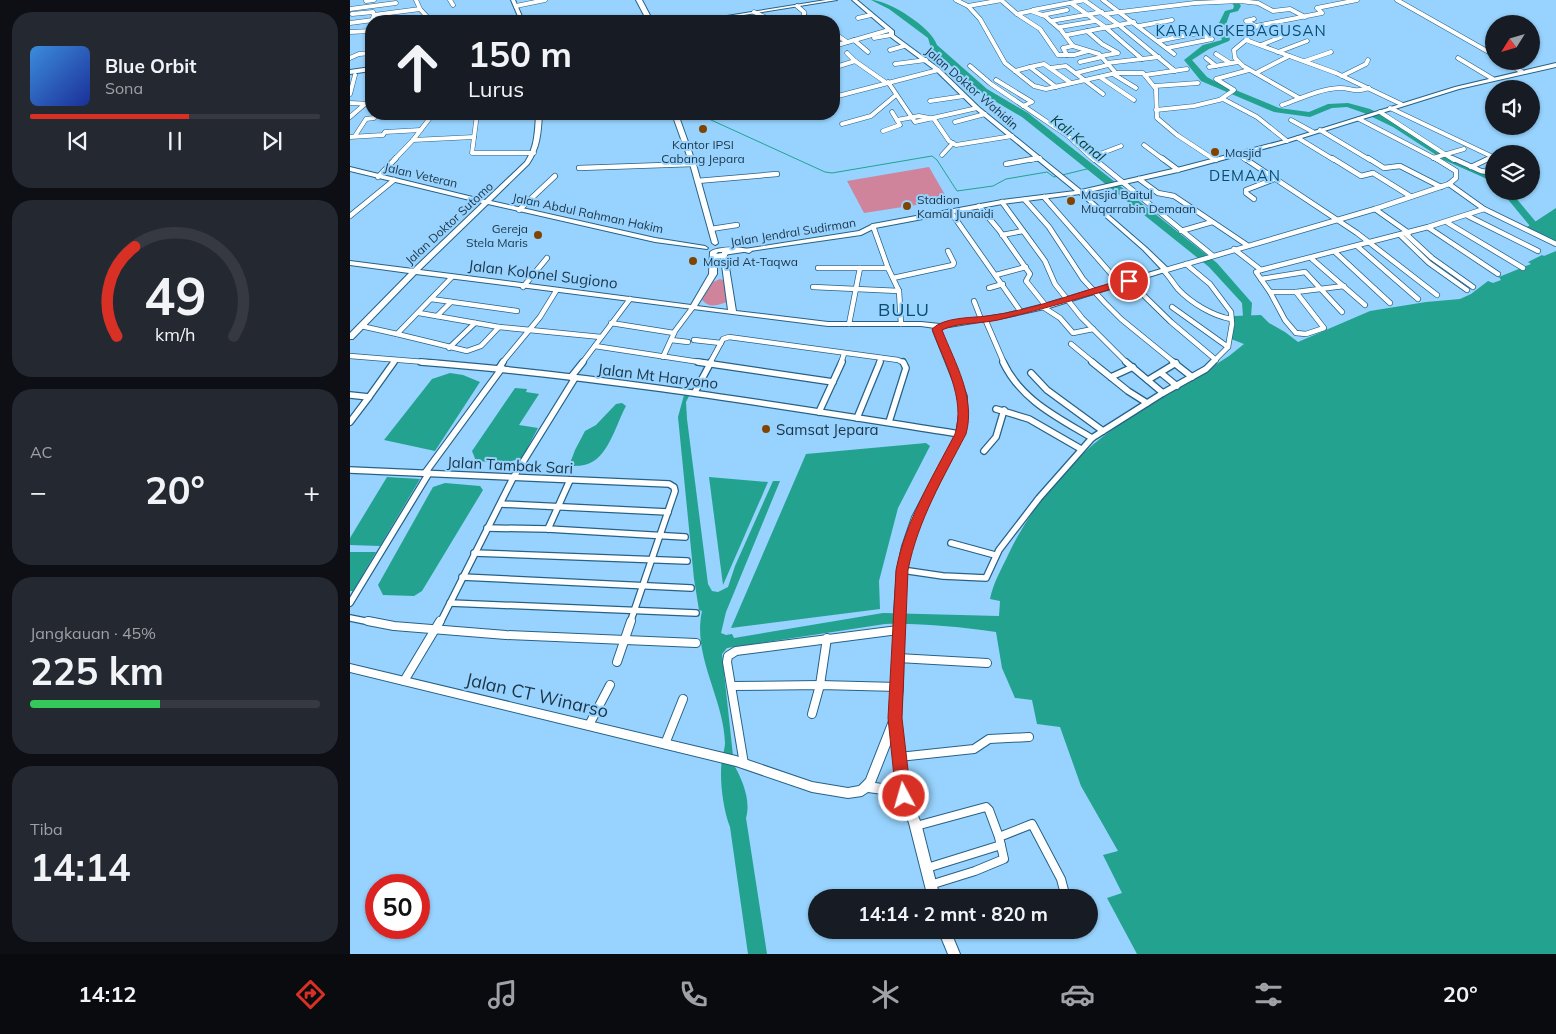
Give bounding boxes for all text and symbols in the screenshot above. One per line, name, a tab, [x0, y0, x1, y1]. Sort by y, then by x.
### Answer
north arrow	[1485, 15, 1540, 70]
map controls	[1485, 15, 1540, 200]
district label: KARANGKEBAGUSAN	[1155, 21, 1327, 40]
text: 150 m	[468, 32, 572, 76]
icon: ahead	[385, 35, 450, 100]
street label: Jalan Doktor Wahidin	[922, 43, 1022, 133]
text: Blue Orbit	[105, 54, 196, 78]
text: Lurus	[468, 75, 524, 103]
text: Sona	[105, 78, 143, 98]
button: sound	[1485, 80, 1540, 135]
water label: Kali Kanal	[1047, 111, 1109, 166]
marker: Kantor IPSI Cabang Jepara	[697, 123, 709, 135]
icon: previous	[64, 127, 92, 155]
icon: pause	[161, 127, 189, 155]
icon: next	[258, 127, 286, 155]
place label: Kantor IPSI Cabang Jepara	[661, 137, 745, 166]
place label: Masjid	[1225, 145, 1261, 160]
button: layers	[1485, 145, 1540, 200]
marker: Masjid	[1209, 146, 1221, 158]
street label: Jalan Veteran	[383, 159, 459, 191]
district label: DEMAAN	[1209, 166, 1281, 185]
street label: Jalan Doktor Sutomo	[402, 178, 496, 268]
place label: Masjid Baitul Muqarrabin Demaan	[1081, 187, 1196, 216]
street label: Jalan Abdul Rahman Hakim	[511, 190, 665, 236]
place label: Stadion Kamal Junaidi	[917, 192, 994, 221]
marker: Masjid Baitul Muqarrabin Demaan	[1065, 195, 1077, 207]
marker: Stadion Kamal Junaidi	[901, 200, 913, 212]
street label: Jalan Jendral Sudirman	[729, 215, 857, 249]
place label: Gereja Stela Maris	[466, 221, 528, 250]
marker: Gereja Stela Maris	[532, 229, 544, 241]
place label: Masjid At-Taqwa	[703, 254, 798, 269]
street label: Jalan Kolonel Sugiono	[467, 255, 619, 293]
marker: Masjid At-Taqwa	[687, 255, 699, 267]
pin	[1108, 260, 1150, 302]
text: 49	[144, 263, 206, 328]
icon: arrive	[1115, 267, 1143, 295]
district label: BULU	[878, 298, 930, 321]
text: km/h	[155, 323, 195, 345]
street label: Jalan Mt Haryono	[597, 359, 719, 393]
place label: Samsat Jepara	[776, 420, 879, 439]
marker: Samsat Jepara	[760, 423, 772, 435]
text: AC	[30, 442, 53, 462]
street label: Jalan Tambak Sari	[446, 452, 574, 478]
text: 20°	[145, 466, 205, 514]
text: −	[30, 474, 47, 509]
text: +	[303, 474, 320, 509]
text: Jangkauan · 45%	[30, 623, 156, 643]
text: 225 km	[30, 647, 164, 695]
street label: Jalan CT Winarso	[463, 667, 611, 723]
position arrow	[877, 769, 929, 821]
text: Tiba	[30, 819, 63, 839]
text: 14:14	[30, 843, 131, 891]
speed limit sign: 50	[365, 874, 430, 939]
text: 14:14 · 2 mnt · 820 m	[858, 902, 1048, 926]
icon: directions	[293, 977, 328, 1012]
icon: music	[485, 977, 520, 1012]
icon: phone	[676, 977, 711, 1012]
icon: climate	[868, 977, 903, 1012]
icon: car	[1060, 977, 1095, 1012]
icon: filters	[1251, 977, 1286, 1012]
text: 14:12	[78, 980, 137, 1008]
text: 20°	[1443, 980, 1478, 1008]

